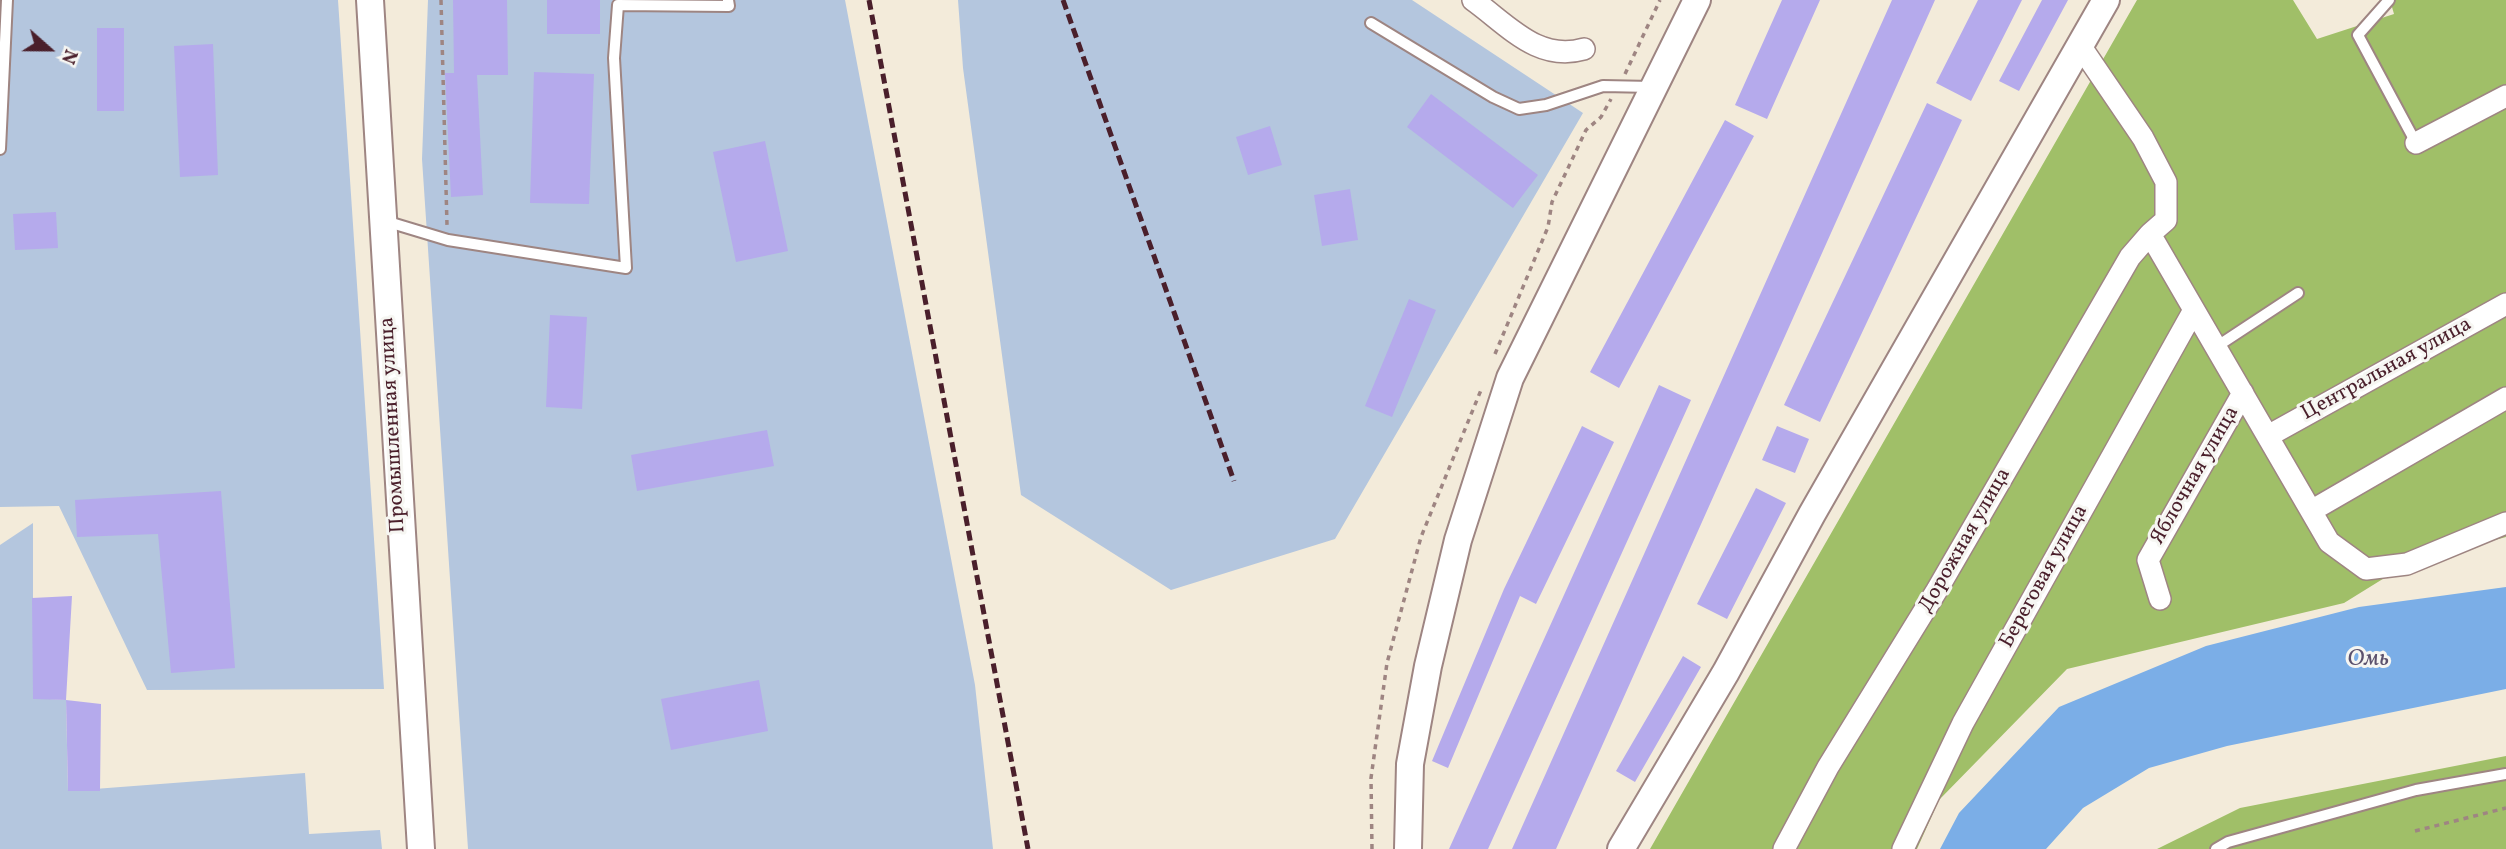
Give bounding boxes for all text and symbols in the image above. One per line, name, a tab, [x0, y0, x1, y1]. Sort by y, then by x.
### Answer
north arrow	[14, 14, 84, 84]
text: N	[54, 45, 83, 68]
street label: Центральная улица	[2297, 313, 2477, 427]
street label: Промышленная улица	[376, 316, 412, 534]
street label: Яблочная улица	[2146, 402, 2246, 550]
street label: Дорожная улица	[1914, 464, 2018, 618]
street label: Береговая улица	[1995, 501, 2095, 653]
water label: Омь	[2347, 647, 2389, 675]

